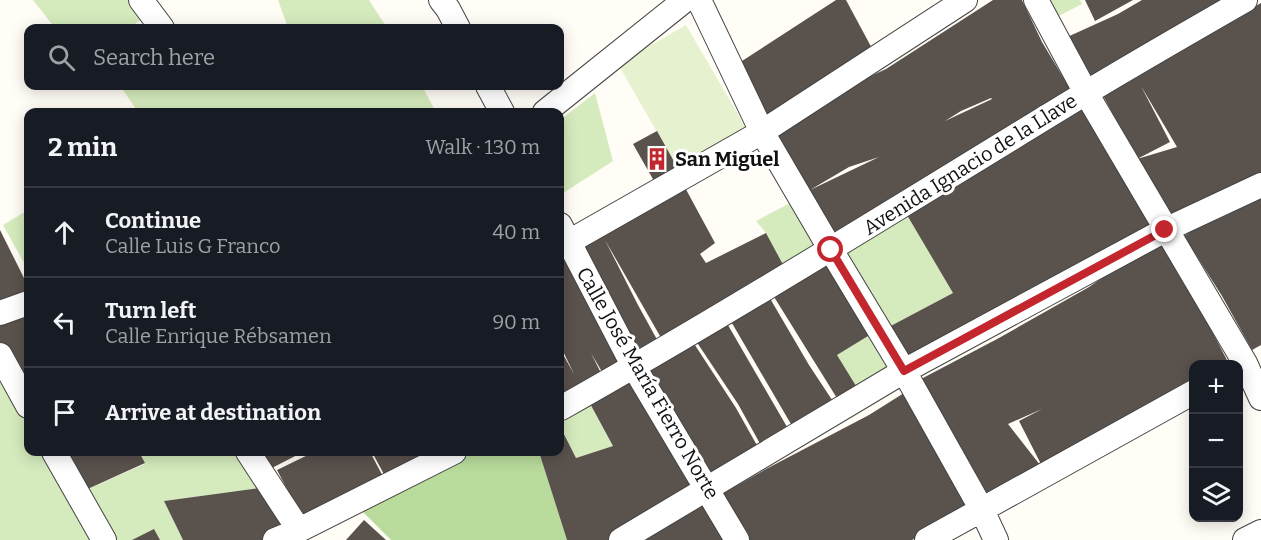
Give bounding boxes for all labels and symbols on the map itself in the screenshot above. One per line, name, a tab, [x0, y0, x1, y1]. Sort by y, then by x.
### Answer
street label: Avenida Ignacio de la Llave	[859, 88, 1081, 240]
building icon: San Miguel	[644, 146, 670, 172]
place label: San Miguel	[675, 147, 780, 171]
route end	[1151, 216, 1177, 242]
route start	[817, 236, 843, 262]
street label: Calle José María Fierro Norte	[572, 263, 724, 503]

